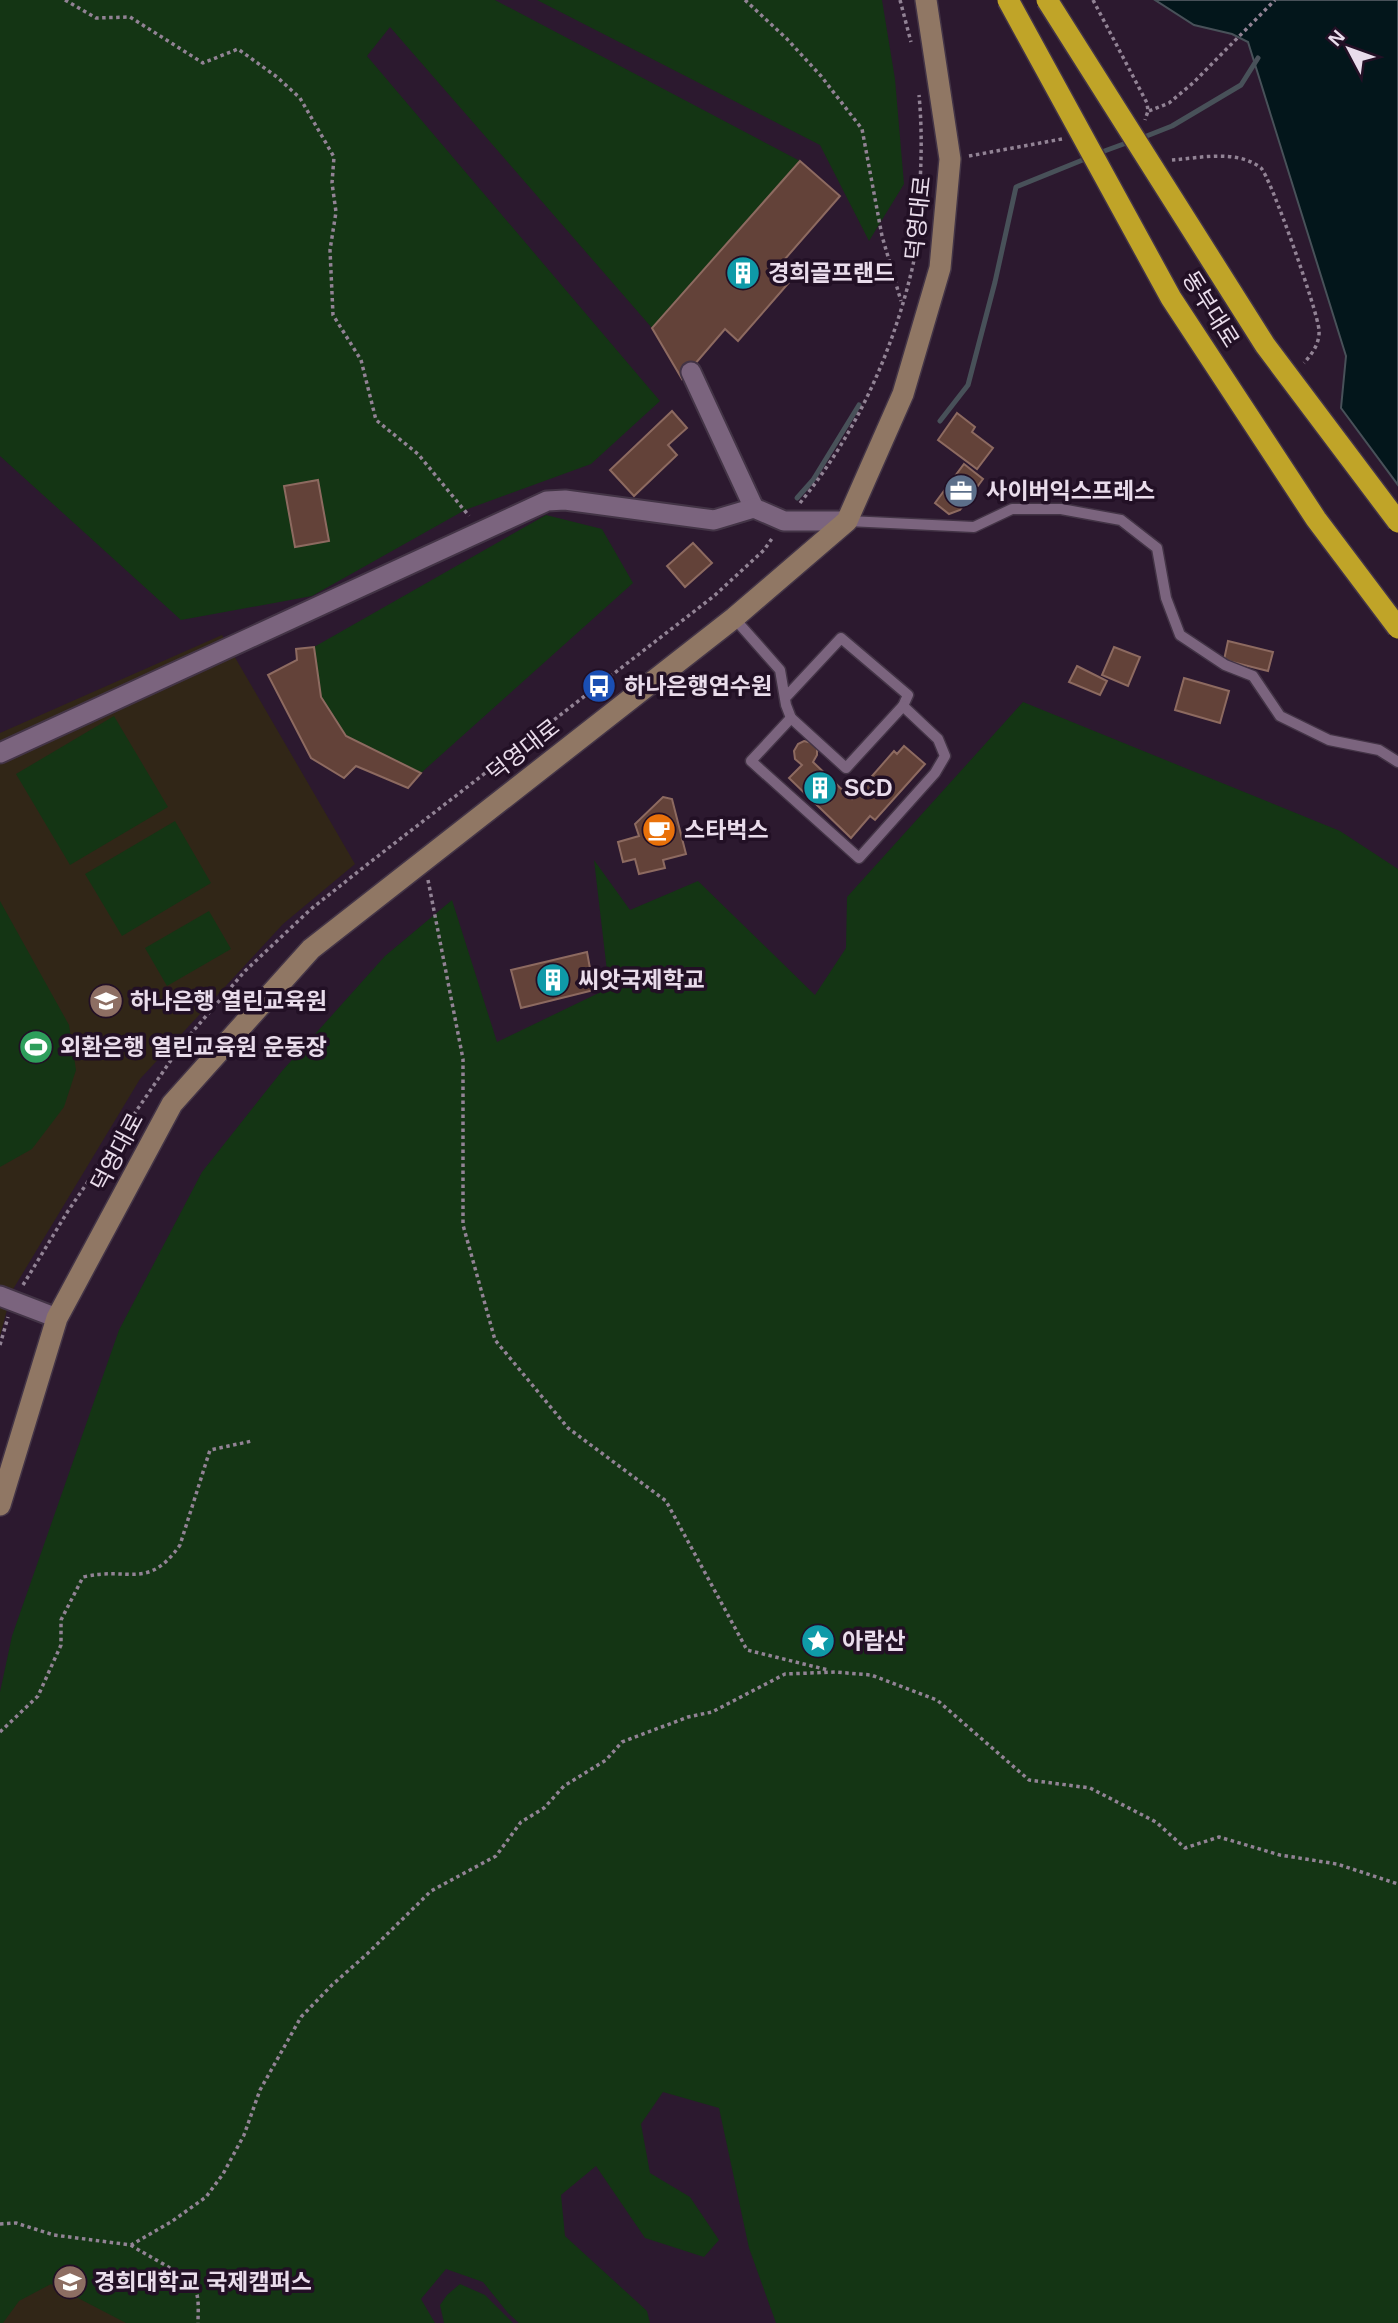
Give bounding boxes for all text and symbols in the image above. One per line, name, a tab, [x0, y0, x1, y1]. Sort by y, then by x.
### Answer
north arrow	[1314, 14, 1384, 84]
text: N	[1324, 26, 1349, 50]
street label: 덕영대로	[901, 175, 935, 261]
building icon: 경희골프랜드	[724, 254, 762, 292]
place label: 경희골프랜드	[768, 260, 895, 286]
street label: 동부대로	[1178, 266, 1244, 352]
office icon: 사이버익스프레스	[942, 472, 980, 510]
place label: 사이버익스프레스	[986, 478, 1155, 504]
bus stop icon: 하나은행연수원	[580, 667, 618, 705]
place label: 하나은행연수원	[624, 673, 772, 699]
street label: 덕영대로	[482, 714, 564, 786]
building icon: SCD	[801, 769, 839, 807]
place label: SCD	[844, 775, 893, 801]
cafe icon: 스타벅스	[640, 811, 678, 849]
place label: 스타벅스	[684, 817, 769, 843]
building icon: 씨앗국제학교	[534, 961, 572, 999]
place label: 씨앗국제학교	[578, 967, 705, 993]
school or university icon: 하나은행 열린교육원	[87, 982, 125, 1020]
place label: 하나은행 열린교육원	[130, 988, 327, 1014]
sports icon: 외환은행 열린교육원 운동장	[17, 1028, 55, 1066]
place label: 외환은행 열린교육원 운동장	[60, 1034, 327, 1060]
street label: 덕영대로	[86, 1109, 148, 1195]
place icon: 아람산	[799, 1622, 837, 1660]
place label: 아람산	[842, 1628, 905, 1654]
school or university icon: 경희대학교 국제캠퍼스	[51, 2263, 89, 2301]
place label: 경희대학교 국제캠퍼스	[94, 2269, 312, 2295]

